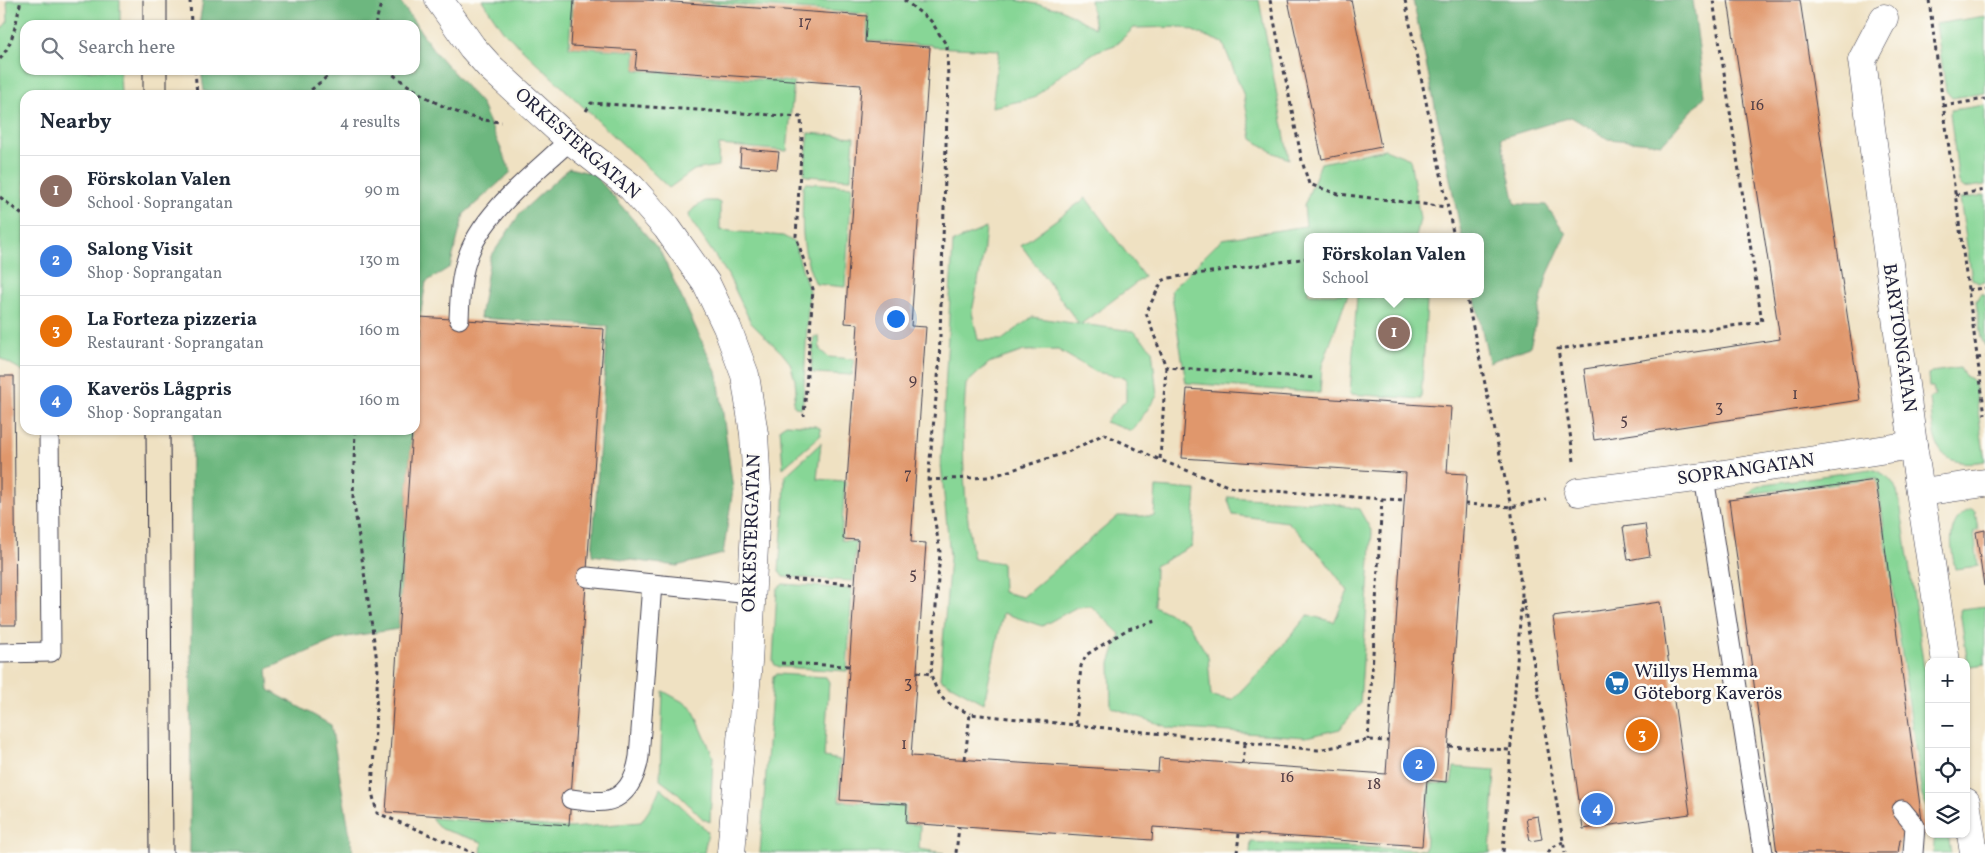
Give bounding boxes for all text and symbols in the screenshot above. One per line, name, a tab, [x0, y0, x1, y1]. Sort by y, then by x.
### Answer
house number: 17	[798, 12, 812, 34]
search box	[20, 20, 420, 75]
icon: search	[38, 34, 66, 62]
text: Search here	[78, 35, 175, 61]
street label: ORKESTERGATAN	[509, 82, 645, 206]
house number: 16	[1750, 95, 1764, 117]
text: Nearby	[40, 108, 111, 137]
text: 4 results	[340, 112, 400, 134]
text: Förskolan Valen	[87, 167, 231, 193]
text: 1	[53, 180, 59, 202]
text: 90 m	[364, 180, 400, 202]
text: School · Soprangatan	[87, 193, 233, 215]
popup	[1304, 233, 1484, 298]
text: Salong Visit	[87, 237, 193, 263]
text: Förskolan Valen	[1322, 242, 1466, 268]
text: 2	[52, 250, 60, 272]
text: 130 m	[359, 250, 400, 272]
street label: BARYTONGATAN	[1876, 262, 1922, 414]
text: Shop · Soprangatan	[87, 263, 222, 285]
text: School	[1322, 268, 1369, 290]
your location	[883, 306, 909, 332]
text: La Forteza pizzeria	[87, 307, 257, 333]
pin: 1	[1378, 314, 1410, 352]
text: 3	[52, 320, 60, 342]
text: 160 m	[359, 320, 400, 342]
text: Restaurant · Soprangatan	[87, 333, 264, 355]
house number: 9	[909, 370, 917, 392]
text: Kaverös Lågpris	[87, 377, 232, 403]
house number: 1	[1792, 384, 1798, 406]
text: 4	[51, 390, 61, 412]
text: 160 m	[359, 390, 400, 412]
house number: 3	[1715, 397, 1723, 419]
text: Shop · Soprangatan	[87, 403, 222, 425]
house number: 5	[1620, 410, 1628, 432]
street label: SOPRANGATAN	[1676, 447, 1816, 493]
street label: ORKESTERGATAN	[736, 453, 768, 613]
house number: 7	[904, 464, 912, 486]
house number: 5	[909, 564, 917, 586]
map controls	[1925, 658, 1970, 838]
button: +	[1925, 658, 1970, 703]
place label: Willys Hemma Göteborg Kaverös	[1634, 659, 1782, 707]
supermarket icon: Willys Hemma Göteborg Kaverös	[1604, 670, 1630, 696]
house number: 3	[904, 673, 912, 695]
button: −	[1925, 703, 1970, 748]
pin: 3	[1626, 716, 1658, 754]
house number: 1	[901, 734, 907, 756]
pin: 2	[1403, 746, 1435, 784]
button: locate	[1925, 748, 1970, 793]
house number: 16	[1280, 767, 1294, 789]
house number: 18	[1367, 774, 1381, 796]
pin: 4	[1581, 790, 1613, 828]
button: layers	[1925, 793, 1970, 838]

